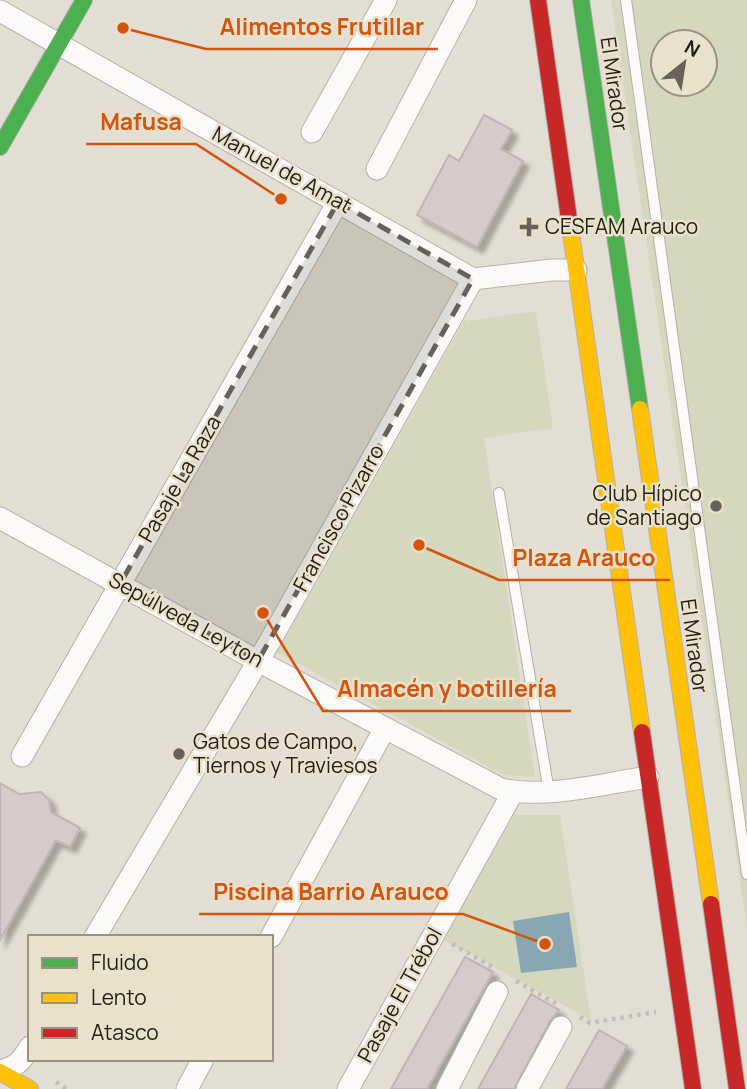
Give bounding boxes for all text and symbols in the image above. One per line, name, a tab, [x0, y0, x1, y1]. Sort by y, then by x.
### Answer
callout: Alimentos Frutillar	[206, 5, 438, 49]
text: Alimentos Frutillar	[220, 10, 424, 42]
north arrow	[649, 28, 719, 98]
text: N	[680, 34, 705, 63]
street label: El Mirador	[595, 35, 636, 133]
callout: Mafusa	[86, 100, 196, 144]
text: Mafusa	[100, 105, 182, 137]
street label: Manuel de Amat	[208, 119, 357, 219]
place label: CESFAM Arauco	[545, 212, 698, 240]
marker: CESFAM Arauco	[519, 217, 539, 237]
street label: Pasaje La Raza	[132, 410, 227, 547]
street label: Francisco Pizarro	[286, 439, 390, 596]
place label: Club Hípico de Santiago	[586, 479, 702, 531]
marker: Club Hípico de Santiago	[708, 498, 724, 514]
callout: Plaza Arauco	[499, 536, 670, 580]
text: Plaza Arauco	[513, 541, 655, 573]
street label: Sepúlveda Leyton	[104, 565, 269, 673]
street label: El Mirador	[675, 597, 716, 695]
callout: Almacén y botillería	[323, 667, 571, 711]
text: Almacén y botillería	[337, 672, 557, 704]
place label: Gatos de Campo, Tiernos y Traviesos	[193, 727, 378, 779]
marker: Gatos de Campo, Tiernos y Traviesos	[171, 746, 187, 762]
callout: Piscina Barrio Arauco	[199, 870, 463, 914]
text: Piscina Barrio Arauco	[213, 875, 449, 907]
street label: Pasaje El Trébol	[350, 922, 448, 1067]
legend	[28, 935, 273, 1061]
text: Fluido	[91, 948, 149, 976]
text: Lento	[91, 983, 147, 1011]
text: Atasco	[91, 1018, 159, 1046]

